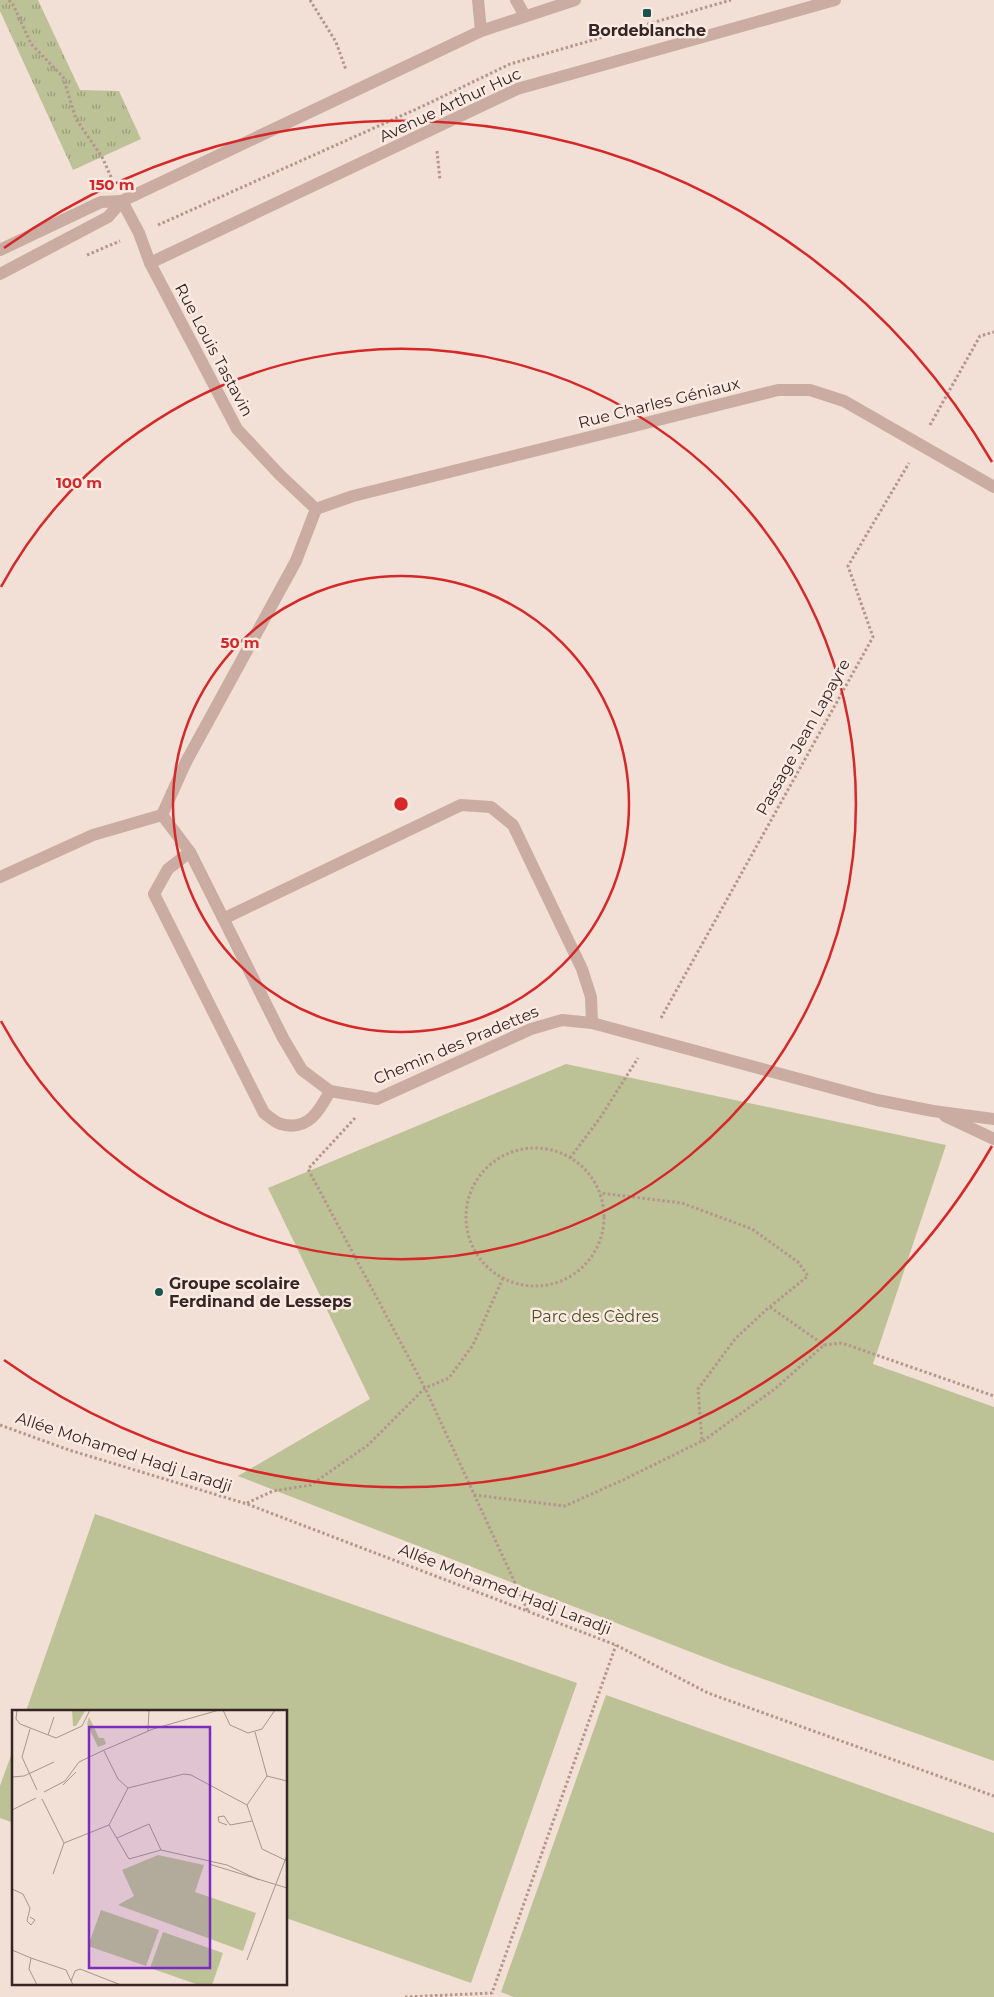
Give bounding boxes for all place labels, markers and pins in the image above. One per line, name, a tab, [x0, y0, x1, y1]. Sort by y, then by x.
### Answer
marker: Bordeblanche	[641, 7, 653, 19]
place label: Bordeblanche	[588, 21, 706, 40]
centre of rings	[392, 795, 410, 813]
place label: Groupe scolaire Ferdinand de Lesseps	[169, 1274, 352, 1311]
marker: Groupe scolaire Ferdinand de Lesseps	[153, 1286, 165, 1298]

